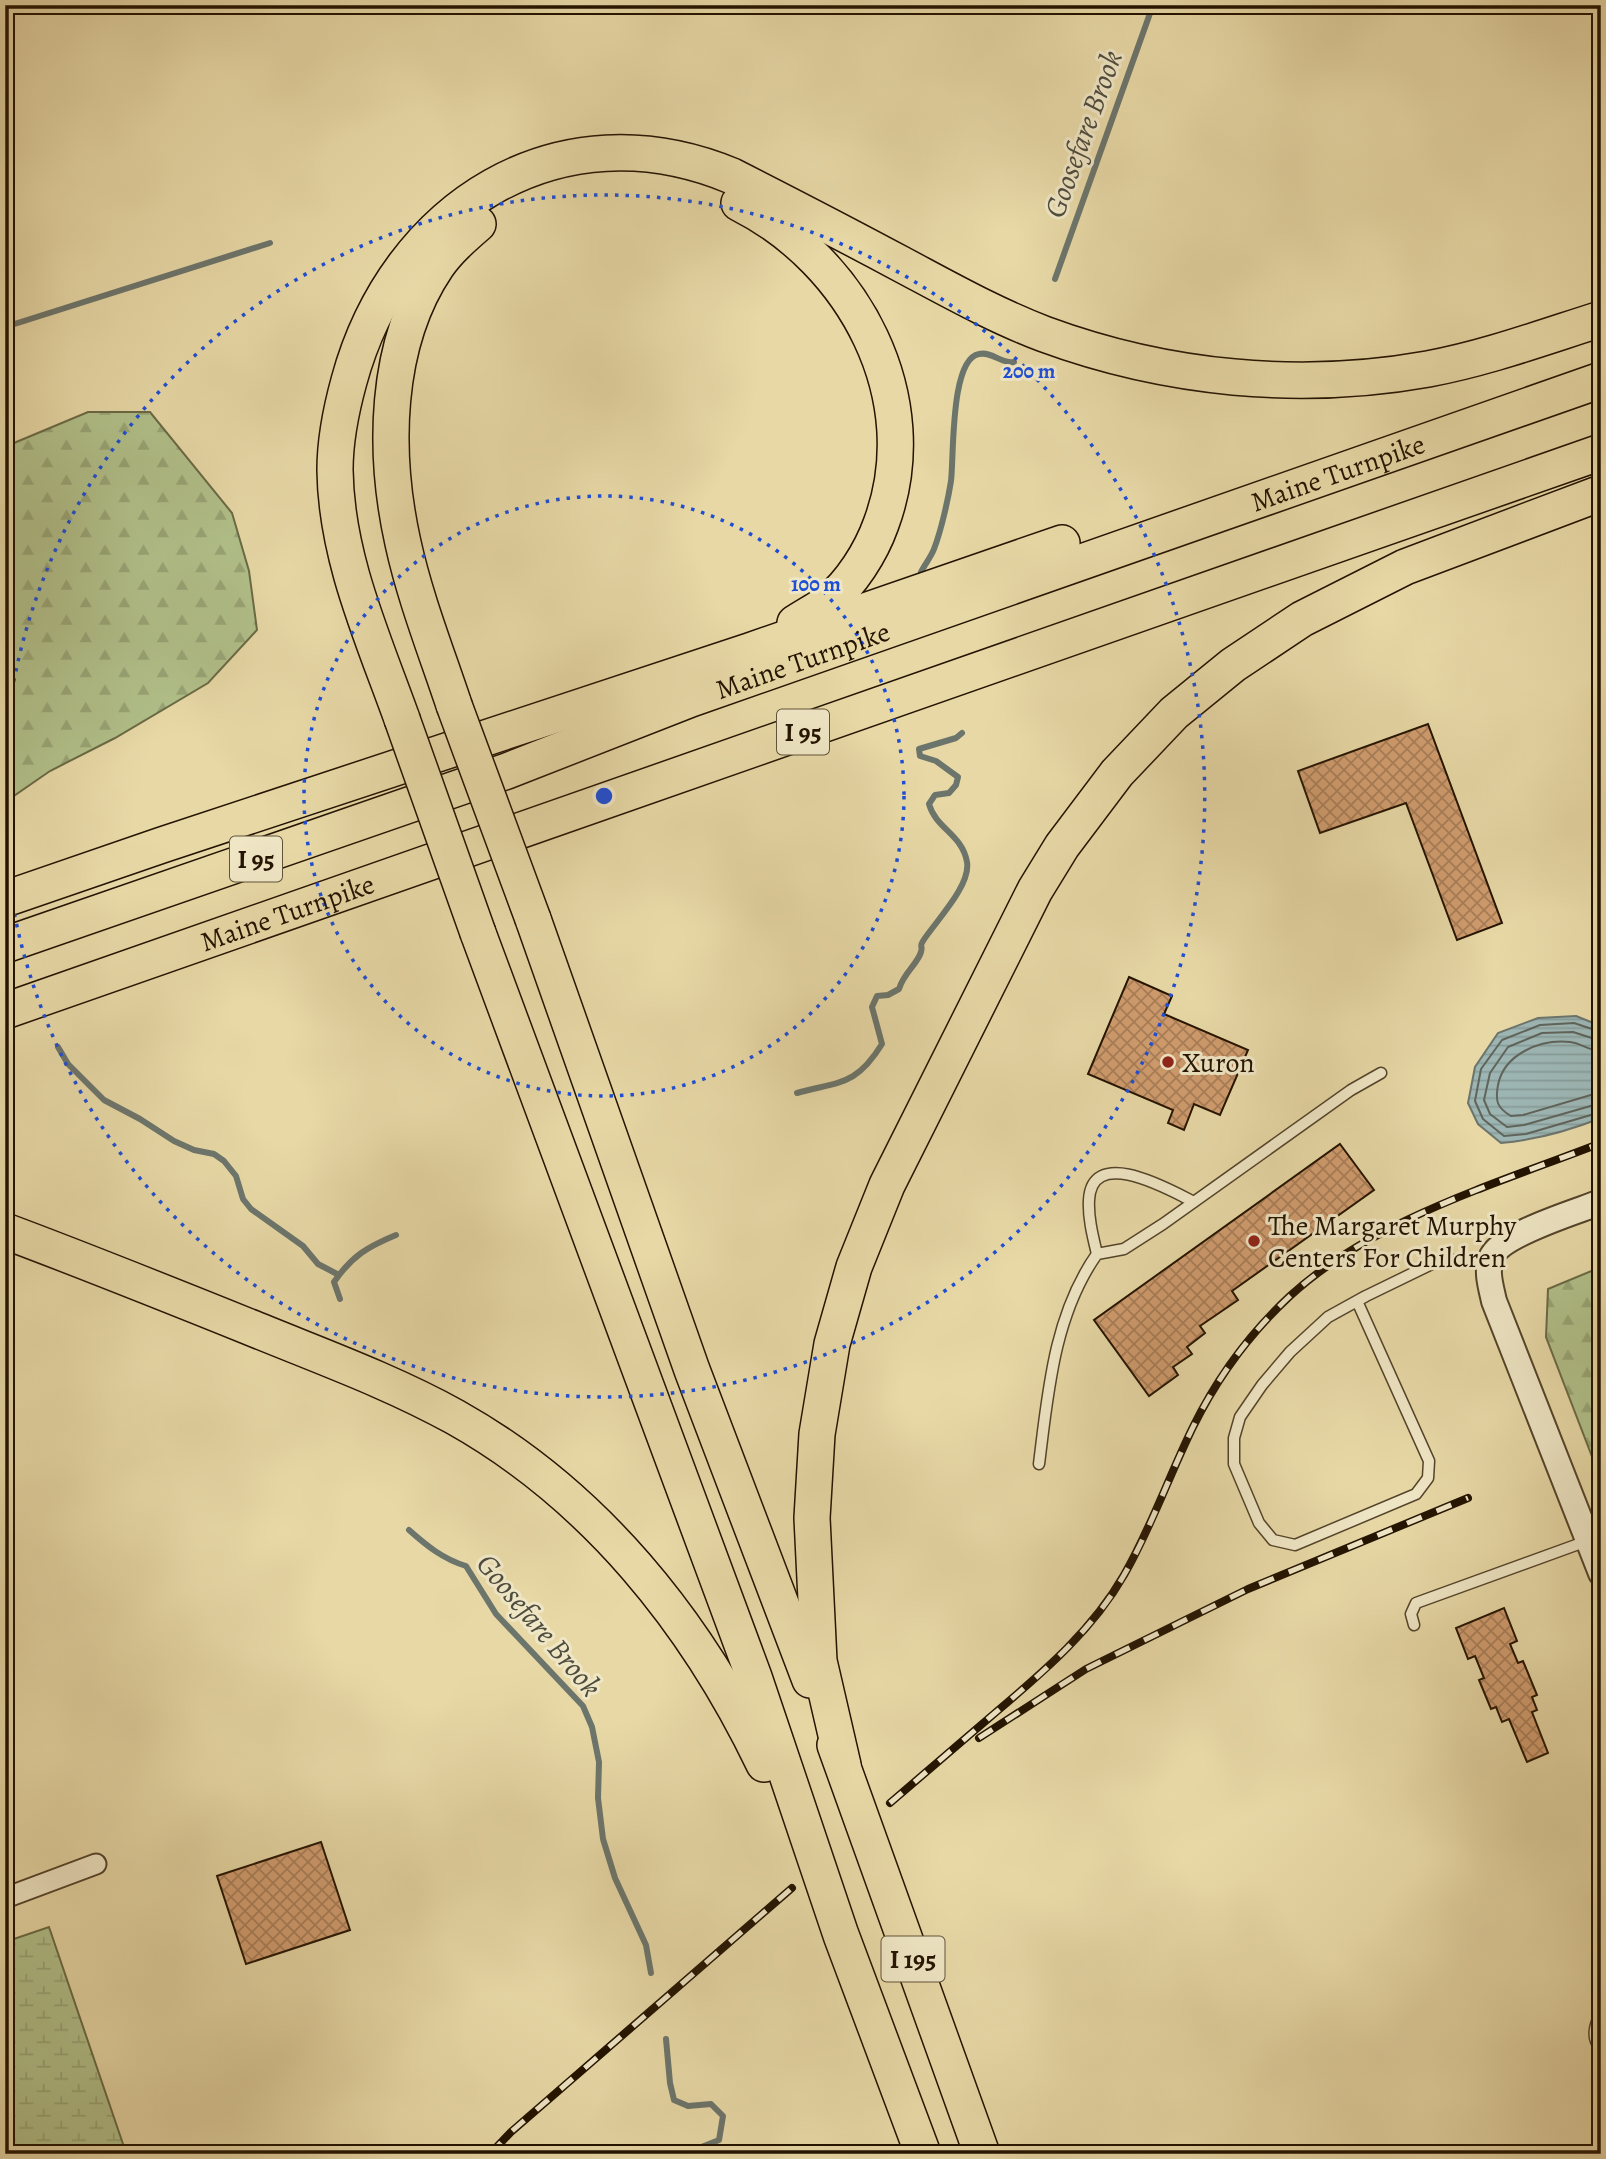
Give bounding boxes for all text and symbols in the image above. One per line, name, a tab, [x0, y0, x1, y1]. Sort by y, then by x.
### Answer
water label: Goosefare Brook	[1034, 45, 1132, 223]
text: 200 m	[1003, 357, 1056, 385]
street label: Maine Turnpike	[1246, 425, 1430, 521]
text: 100 m	[791, 570, 841, 598]
street label: Maine Turnpike	[711, 613, 895, 709]
road number: I 95	[777, 710, 829, 754]
centre of rings	[592, 784, 616, 808]
road number: I 95	[230, 836, 282, 881]
street label: Maine Turnpike	[195, 865, 380, 961]
place label: Xuron	[1182, 1044, 1255, 1082]
marker: Xuron	[1160, 1054, 1176, 1070]
place label: The Margaret Murphy Centers For Children	[1268, 1207, 1517, 1277]
marker: The Margaret Murphy Centers For Children	[1246, 1233, 1262, 1249]
water label: Goosefare Brook	[467, 1545, 611, 1705]
road number: I 195	[881, 1936, 944, 1982]

